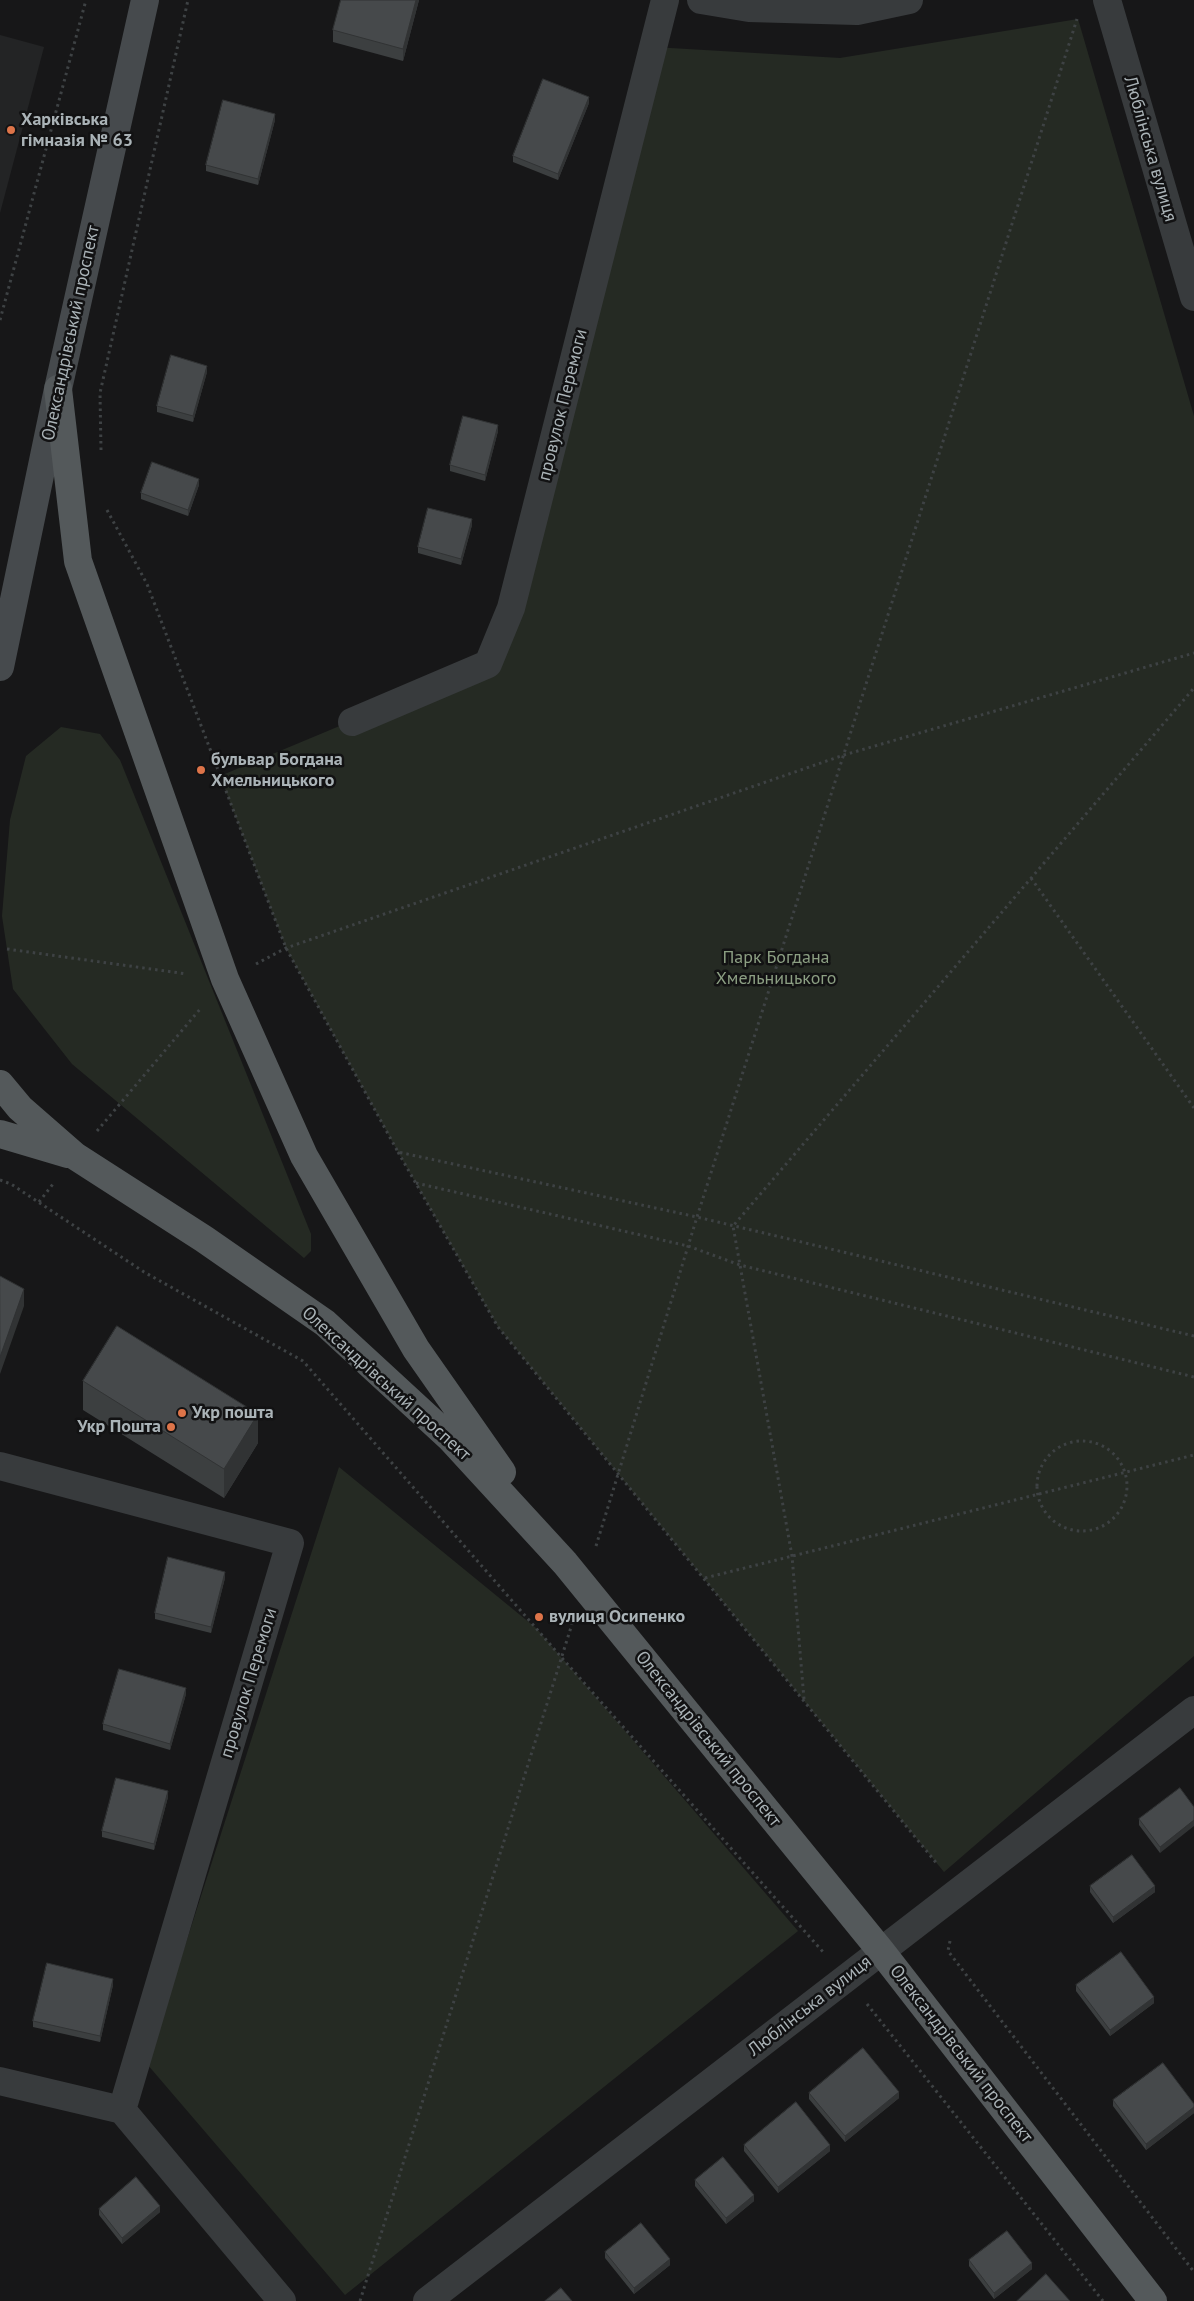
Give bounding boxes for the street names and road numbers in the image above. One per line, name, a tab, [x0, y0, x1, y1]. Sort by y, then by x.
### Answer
street label: Люблінська вулиця	[1119, 74, 1181, 224]
street label: Олександрівський проспект	[38, 223, 104, 443]
street label: провулок Перемоги	[534, 327, 592, 483]
street label: Олександрівський проспект	[297, 1302, 475, 1466]
street label: провулок Перемоги	[216, 1605, 282, 1761]
street label: Олександрівський проспект	[631, 1647, 785, 1831]
street label: Люблінська вулиця	[744, 1951, 876, 2061]
street label: Олександрівський проспект	[885, 1961, 1037, 2147]

